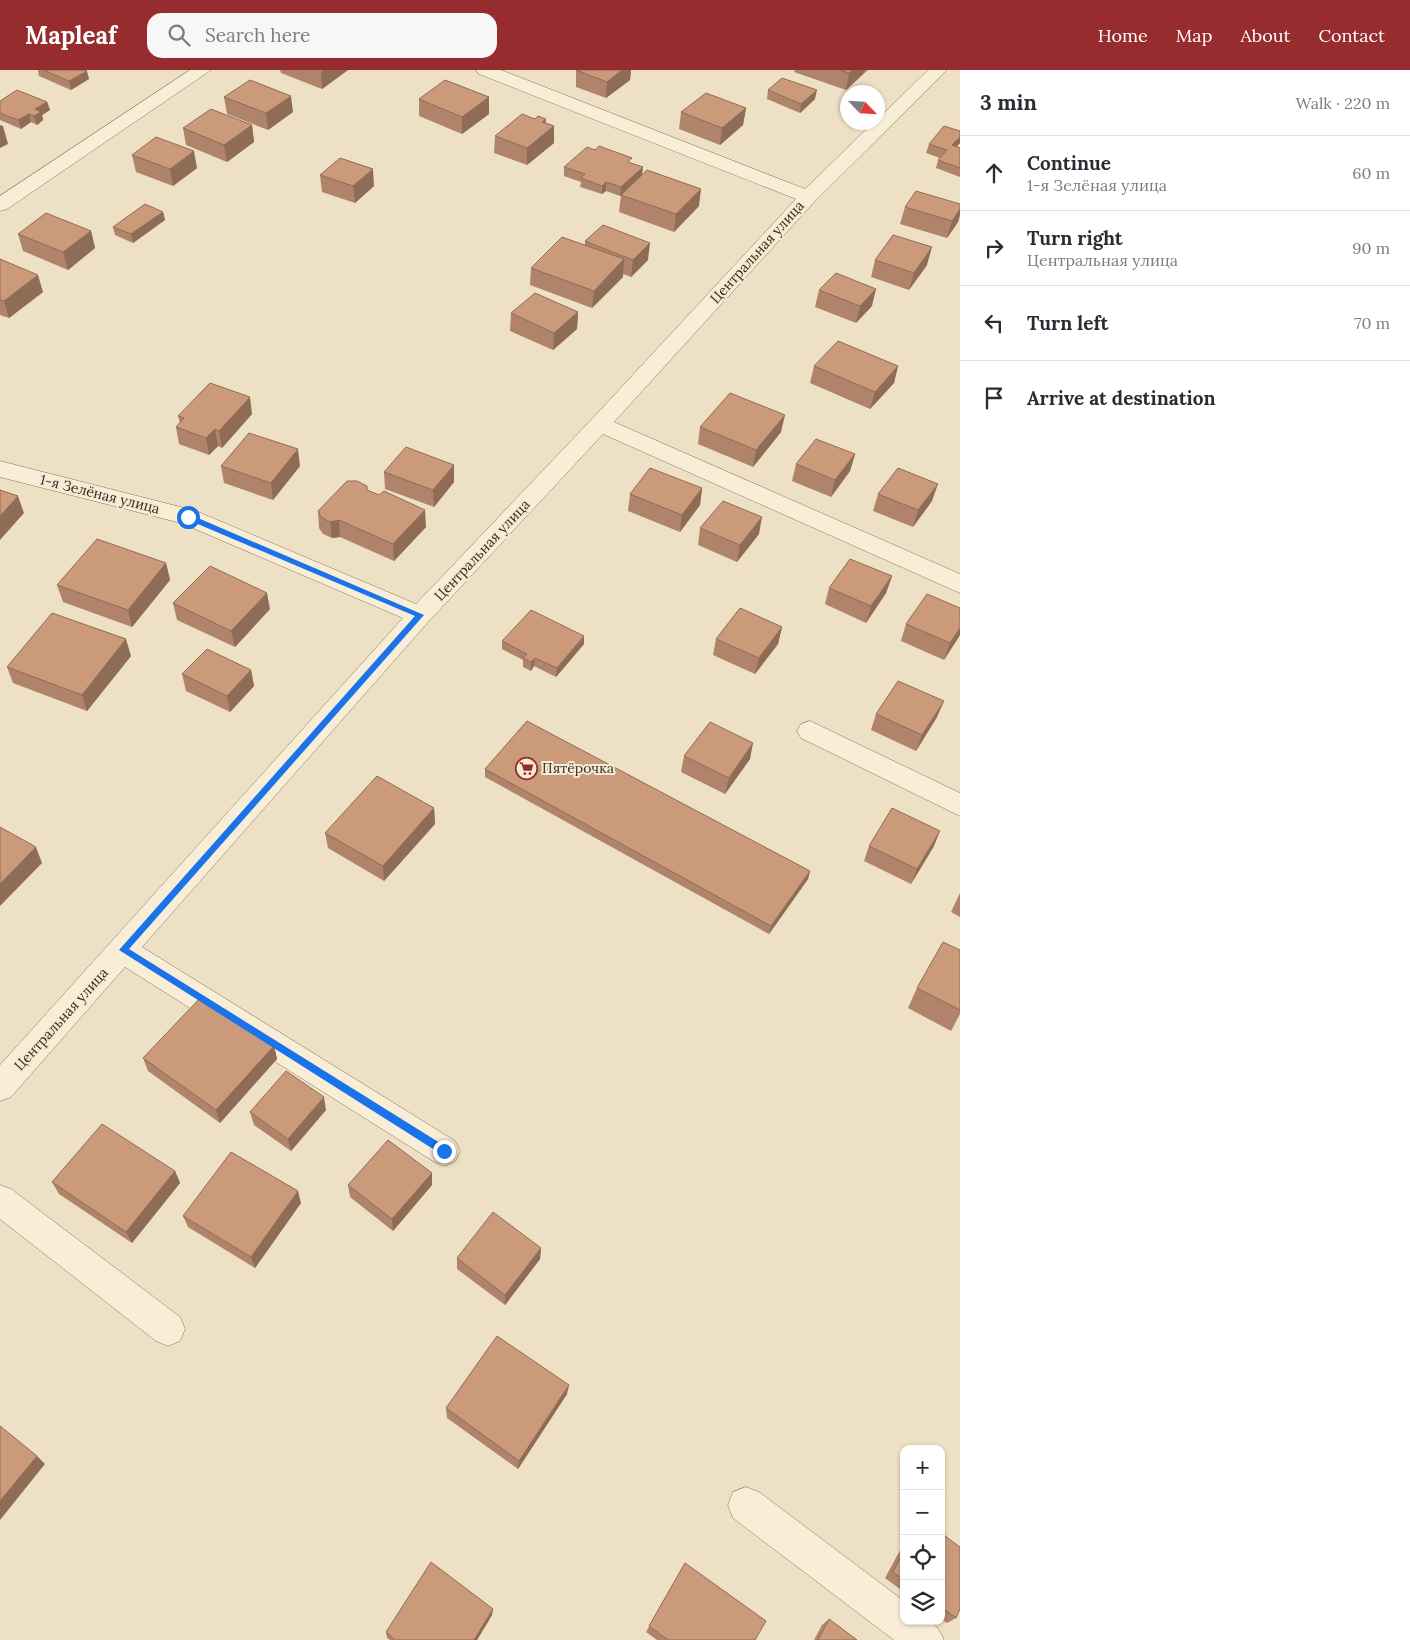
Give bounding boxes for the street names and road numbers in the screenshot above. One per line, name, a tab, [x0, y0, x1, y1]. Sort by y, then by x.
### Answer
street label: Центральная улица	[706, 197, 808, 307]
street label: 1-я Зелёная улица	[38, 470, 162, 518]
street label: Центральная улица	[430, 496, 534, 604]
street label: Центральная улица	[10, 964, 112, 1074]

